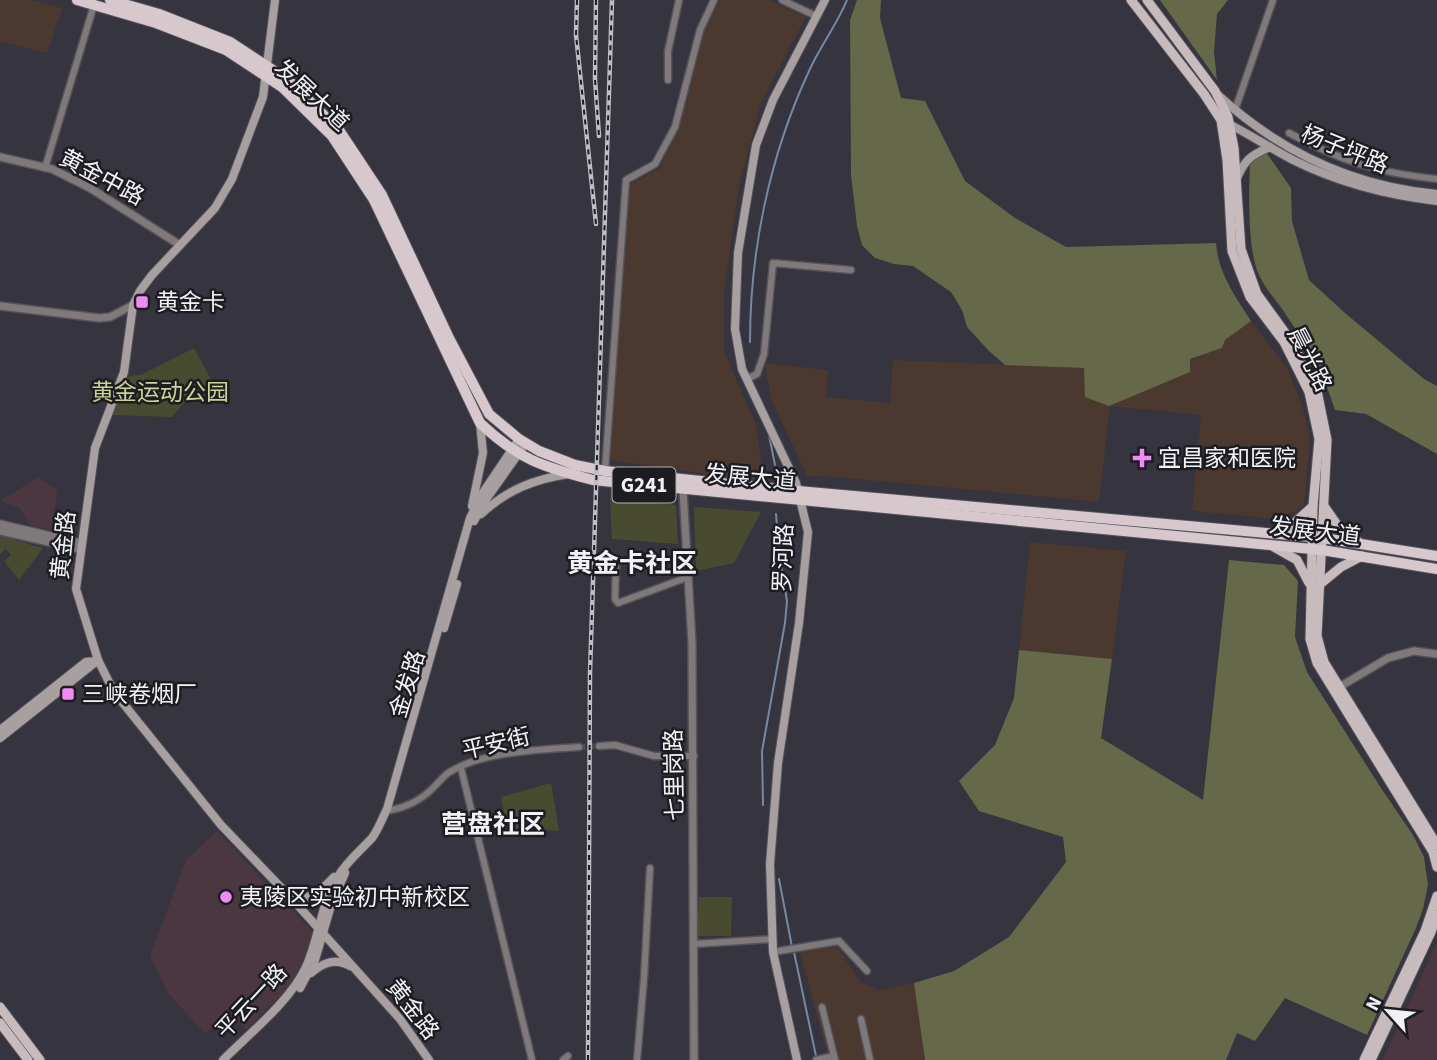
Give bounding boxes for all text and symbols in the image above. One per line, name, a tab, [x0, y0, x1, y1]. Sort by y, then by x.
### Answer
street label: 发展大道	[267, 52, 357, 139]
street label: 杨子坪路	[1296, 117, 1394, 182]
street label: 黄金中路	[53, 141, 150, 214]
place label: 黄金卡	[156, 286, 225, 319]
marker: 黄金卡	[134, 294, 150, 310]
street label: 晨光路	[1279, 321, 1340, 397]
park label: 黄金运动公园	[91, 376, 229, 409]
place label: 宜昌家和医院	[1158, 442, 1296, 475]
marker: 宜昌家和医院	[1132, 448, 1152, 468]
street label: 发展大道	[703, 457, 797, 498]
road number: G241	[612, 468, 676, 503]
street label: 黄金路	[43, 509, 84, 581]
street label: 发展大道	[1267, 510, 1363, 553]
street label: 罗河路	[766, 523, 801, 593]
district label: 黄金卡社区	[567, 545, 697, 582]
street label: 金发路	[382, 646, 433, 722]
place label: 三峡卷烟厂	[82, 678, 197, 711]
marker: 三峡卷烟厂	[60, 686, 76, 702]
street label: 平安街	[459, 720, 533, 767]
street label: 七里岗路	[657, 729, 692, 821]
district label: 营盘社区	[441, 806, 545, 843]
place label: 夷陵区实验初中新校区	[240, 881, 470, 914]
marker: 夷陵区实验初中新校区	[218, 889, 234, 905]
street label: 平云一路	[208, 956, 295, 1046]
street label: 黄金路	[378, 972, 447, 1047]
north arrow	[1353, 976, 1423, 1046]
text: N	[1359, 992, 1389, 1016]

